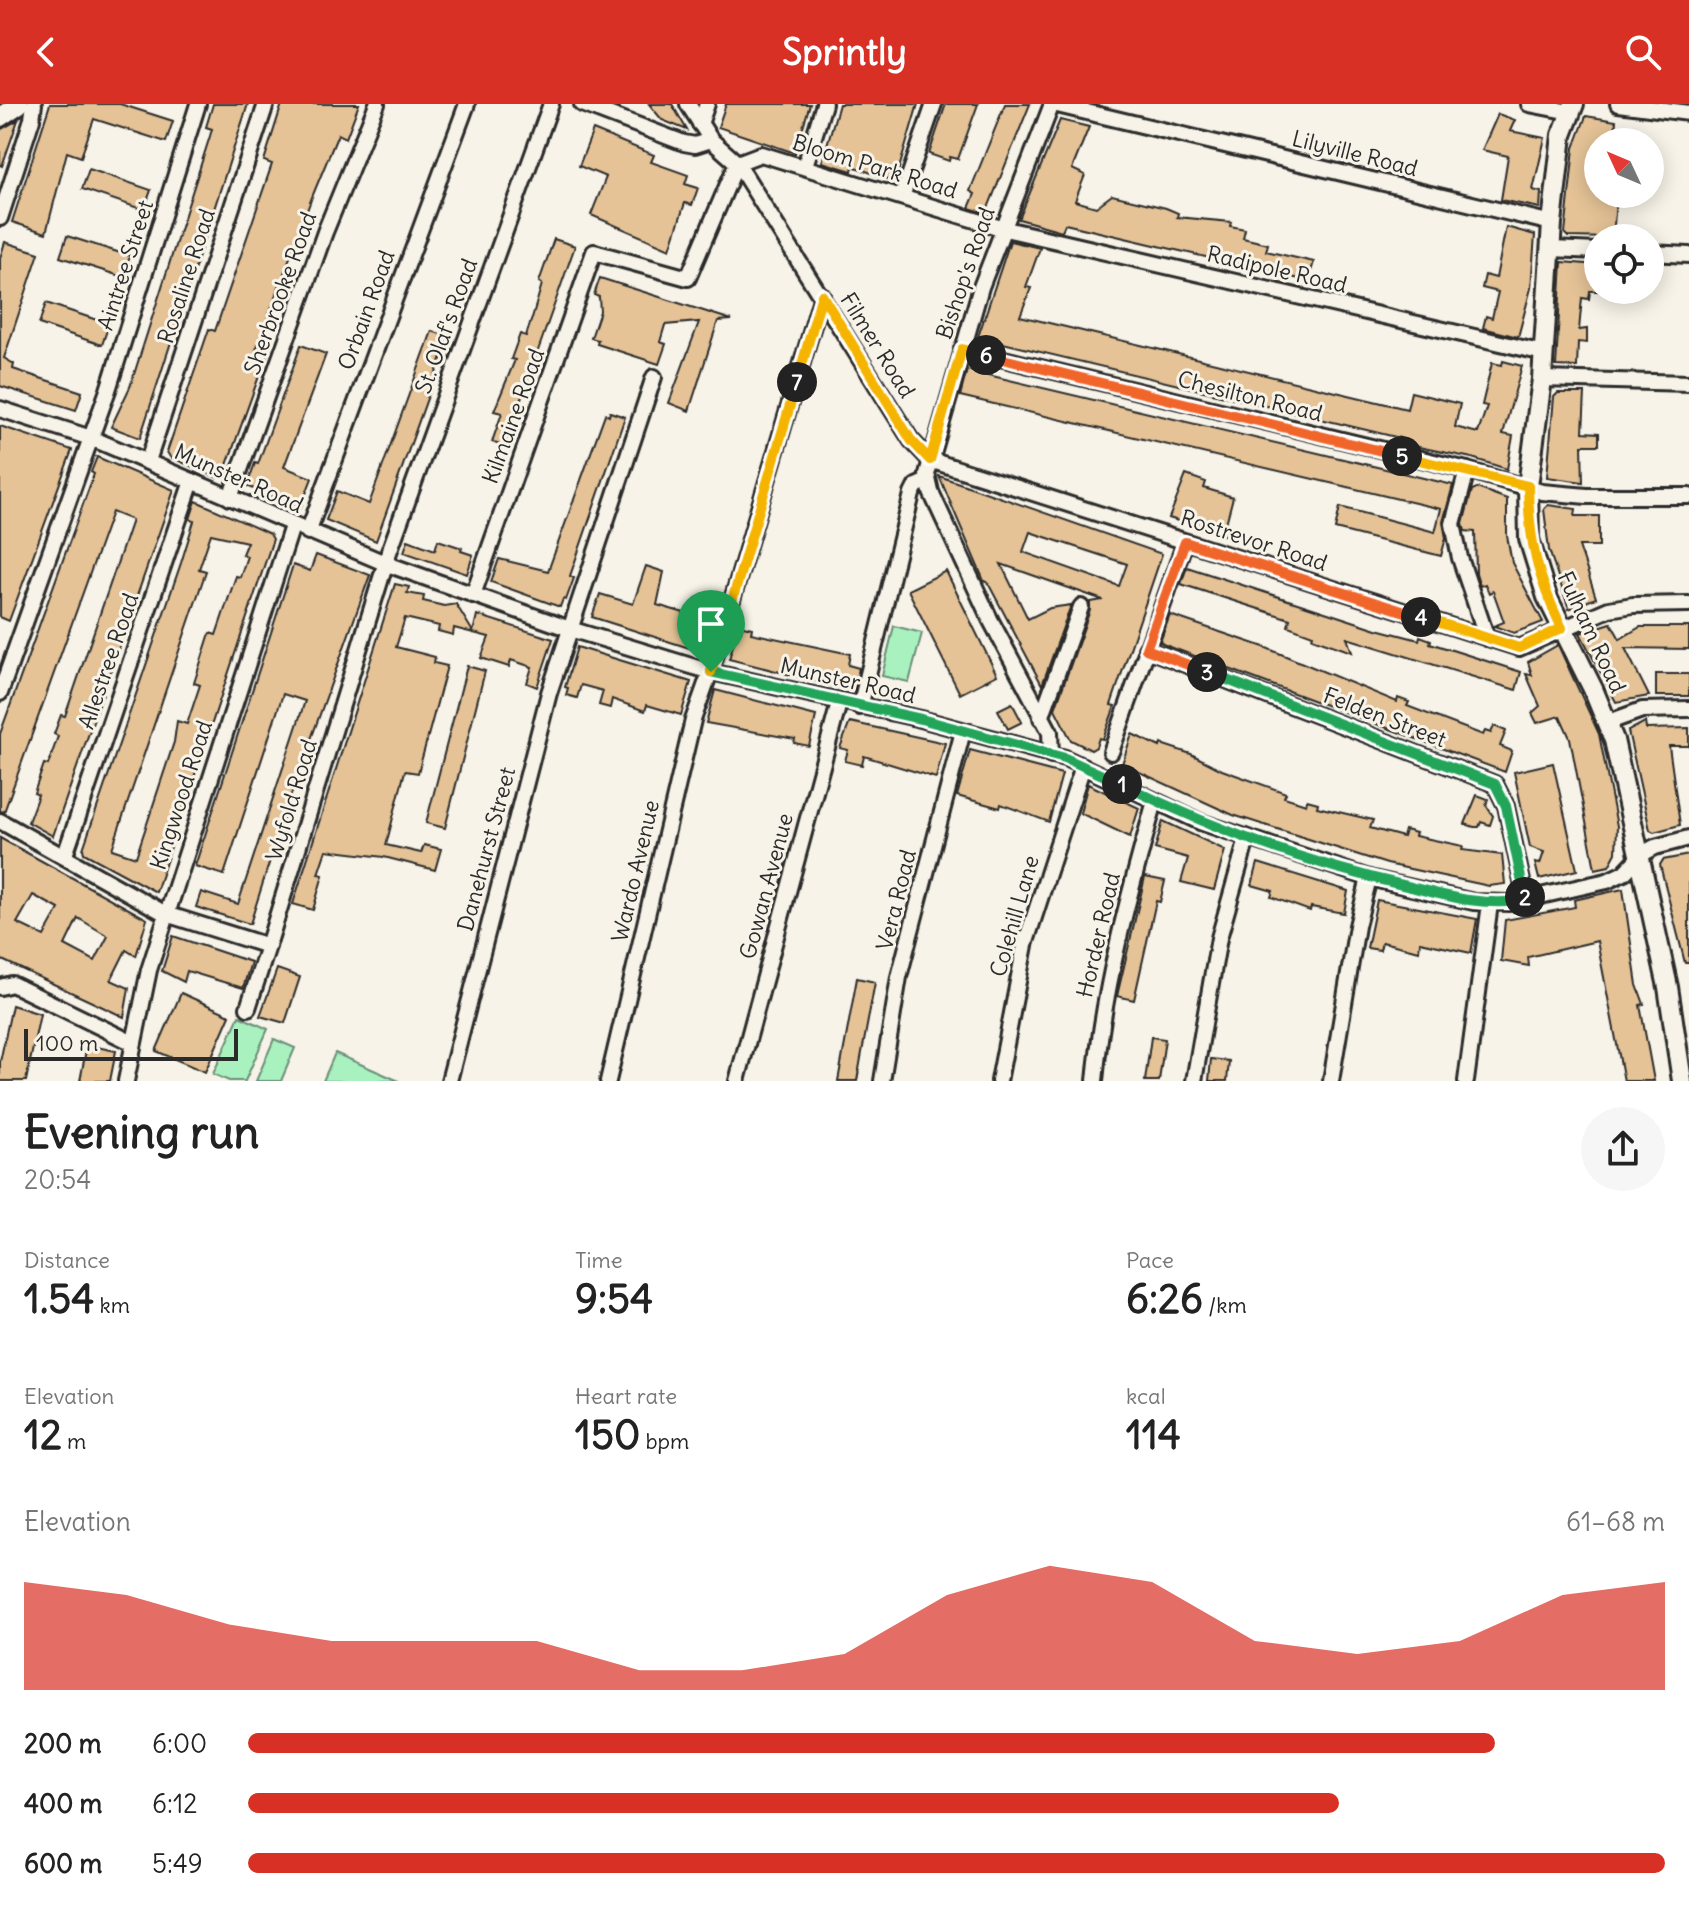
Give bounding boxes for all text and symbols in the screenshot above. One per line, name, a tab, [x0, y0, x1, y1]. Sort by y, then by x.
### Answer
icon: back	[24, 30, 68, 74]
text: Sprintly	[782, 30, 907, 75]
icon: search	[1621, 30, 1665, 74]
street label: Lilyville Road	[1289, 124, 1421, 182]
street label: Bloom Park Road	[789, 128, 961, 204]
north arrow	[1584, 128, 1664, 208]
map controls	[1584, 128, 1664, 304]
street label: Aintree Street	[91, 196, 159, 334]
street label: Bishop's Road	[929, 203, 1001, 343]
street label: Rosaline Road	[151, 205, 221, 347]
street label: Sherbrooke Road	[238, 208, 322, 378]
button: locate	[1584, 224, 1664, 304]
street label: Radipole Road	[1204, 239, 1350, 299]
street label: Orbain Road	[331, 246, 401, 374]
street label: St. Olaf's Road	[409, 255, 483, 397]
street label: Filmer Road	[835, 287, 922, 403]
pin: 6	[966, 335, 1006, 375]
text: 6	[980, 341, 992, 369]
street label: Kilmaine Road	[476, 345, 550, 487]
pin: 7	[777, 362, 817, 402]
street label: Chesilton Road	[1175, 364, 1325, 428]
text: 7	[792, 368, 802, 396]
pin: 5	[1382, 436, 1422, 476]
street label: Munster Road	[170, 437, 308, 519]
text: 5	[1396, 442, 1408, 470]
street label: Rostrevor Road	[1177, 503, 1331, 577]
street label: Fulham Road	[1552, 567, 1632, 697]
street label: Allestree Road	[72, 589, 144, 733]
pin	[677, 590, 745, 672]
pin: 4	[1401, 597, 1441, 637]
icon: arrive	[689, 602, 733, 646]
text: 4	[1415, 603, 1427, 631]
street label: Munster Road	[778, 651, 919, 709]
pin: 3	[1187, 652, 1227, 692]
text: 3	[1201, 658, 1213, 686]
street label: Felden Street	[1320, 681, 1450, 753]
street label: Kingwood Road	[144, 717, 218, 873]
street label: Wyfold Road	[259, 736, 323, 864]
street label: Danehurst Street	[451, 764, 521, 934]
pin: 1	[1102, 764, 1142, 804]
text: 1	[1118, 770, 1126, 798]
street label: Wardo Avenue	[605, 797, 665, 945]
street label: Gowan Avenue	[733, 810, 799, 962]
street label: Vera Road	[870, 847, 922, 953]
street label: Colehill Lane	[983, 852, 1045, 980]
street label: Horder Road	[1070, 870, 1126, 1000]
pin: 2	[1505, 877, 1545, 917]
text: 2	[1519, 883, 1531, 911]
scale bar	[24, 1025, 238, 1061]
text: 100 m	[36, 1029, 98, 1057]
text: Evening run	[24, 1105, 259, 1160]
button: share	[1581, 1107, 1665, 1191]
text: 20:54	[24, 1163, 91, 1196]
text: Distance	[24, 1246, 110, 1274]
text: Time	[575, 1246, 623, 1274]
text: Pace	[1126, 1246, 1174, 1274]
text: 1.54	[24, 1274, 94, 1324]
text: 9:54	[575, 1274, 653, 1324]
text: 6:26	[1126, 1274, 1203, 1324]
text: km	[94, 1291, 130, 1319]
text: /km	[1203, 1291, 1247, 1319]
text: Elevation	[24, 1382, 114, 1410]
text: Heart rate	[575, 1382, 677, 1410]
text: kcal	[1126, 1382, 1166, 1410]
text: 12	[24, 1410, 62, 1460]
text: 150	[575, 1410, 640, 1460]
text: 114	[1126, 1410, 1181, 1460]
text: m	[62, 1427, 86, 1455]
text: bpm	[640, 1427, 689, 1455]
text: Elevation	[24, 1505, 131, 1538]
text: 61–68 m	[1566, 1505, 1665, 1538]
text: 200 m	[24, 1727, 101, 1760]
text: 6:00	[152, 1727, 207, 1760]
text: 400 m	[24, 1787, 102, 1820]
text: 6:12	[152, 1787, 197, 1820]
text: 600 m	[24, 1847, 102, 1880]
text: 5:49	[152, 1847, 203, 1880]

